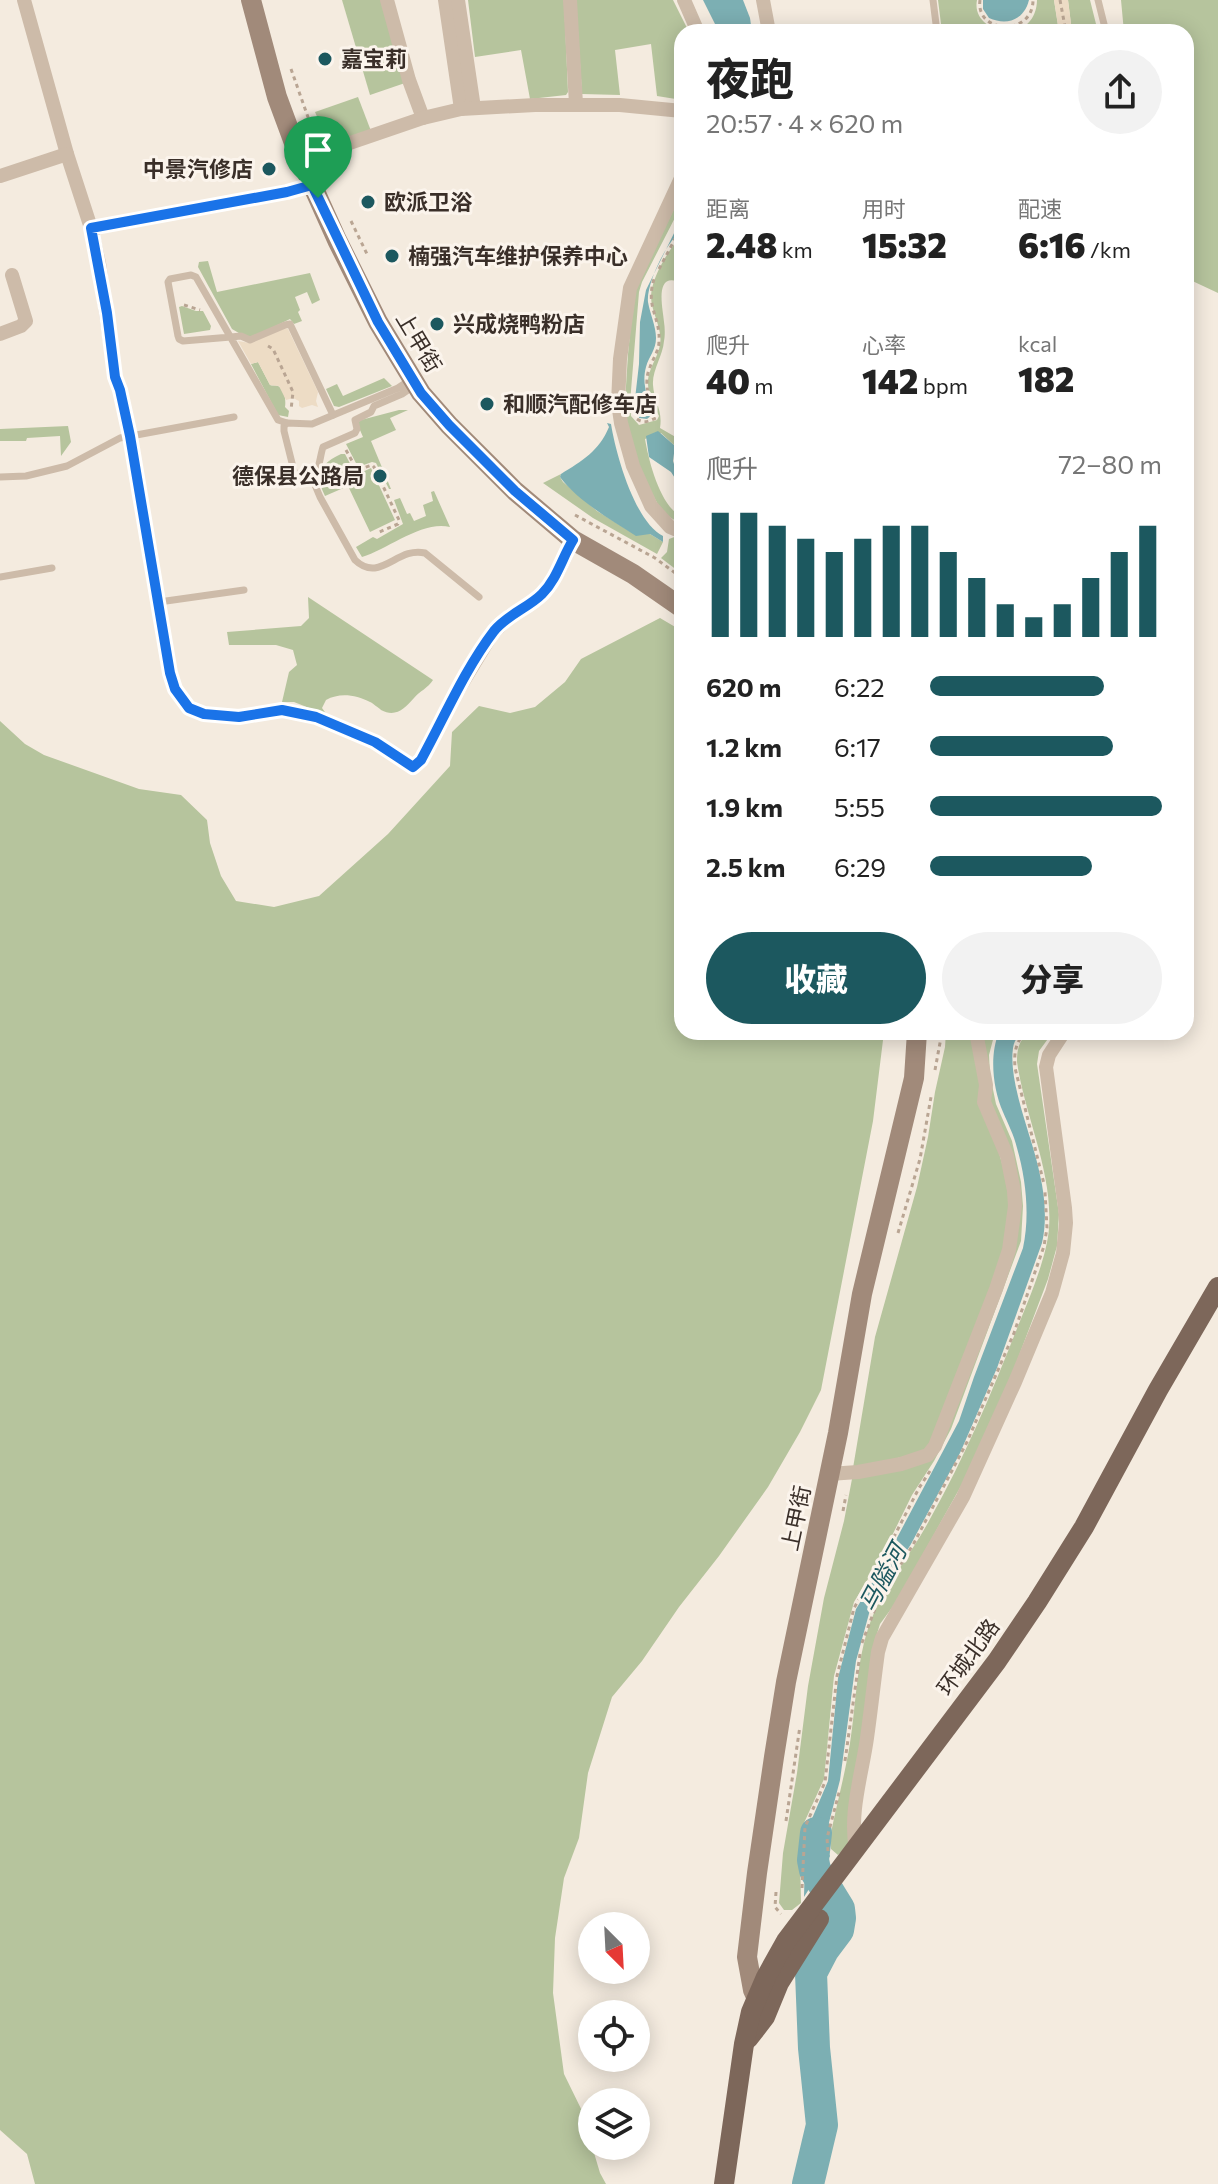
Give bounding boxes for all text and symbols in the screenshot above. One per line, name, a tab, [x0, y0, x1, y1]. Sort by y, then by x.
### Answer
place label: 嘉宝莉	[341, 45, 407, 72]
marker: 嘉宝莉	[316, 50, 334, 68]
text: 夜跑	[706, 50, 794, 104]
button: share	[1078, 50, 1162, 134]
text: 20:57 · 4 × 620 m	[706, 107, 903, 138]
pin	[284, 116, 352, 198]
icon: arrive	[296, 128, 340, 172]
place label: 中景汽修店	[143, 155, 253, 182]
marker: 中景汽修店	[260, 160, 278, 178]
place label: 欧派卫浴	[384, 188, 473, 215]
marker: 欧派卫浴	[359, 193, 377, 211]
text: 距离	[706, 195, 750, 222]
text: 用时	[862, 195, 906, 222]
text: 配速	[1018, 195, 1062, 222]
text: 2.48	[706, 223, 777, 265]
text: 15:32	[862, 223, 947, 265]
text: 6:16	[1018, 223, 1086, 265]
text: km	[777, 236, 813, 263]
text: /km	[1086, 236, 1131, 263]
place label: 楠强汽车维护保养中心	[408, 242, 628, 269]
marker: 楠强汽车维护保养中心	[383, 247, 401, 265]
street label: 上甲街	[391, 306, 448, 377]
place label: 兴成烧鸭粉店	[453, 310, 585, 337]
marker: 兴成烧鸭粉店	[428, 315, 446, 333]
text: kcal	[1018, 330, 1057, 357]
text: 爬升	[706, 331, 750, 358]
text: 心率	[862, 331, 906, 358]
text: 182	[1018, 357, 1074, 399]
text: 40	[706, 359, 750, 401]
text: 142	[862, 359, 919, 401]
text: m	[750, 372, 773, 399]
text: bpm	[919, 372, 968, 399]
place label: 和顺汽配修车店	[503, 390, 657, 417]
marker: 和顺汽配修车店	[478, 395, 496, 413]
text: 72–80 m	[1058, 448, 1162, 479]
text: 爬升	[706, 452, 758, 483]
place label: 德保县公路局	[232, 462, 364, 489]
marker: 德保县公路局	[371, 467, 389, 485]
text: 620 m	[706, 671, 781, 702]
text: 6:22	[834, 671, 885, 702]
text: 1.2 km	[706, 731, 782, 762]
text: 6:17	[834, 731, 881, 762]
text: 1.9 km	[706, 791, 783, 822]
text: 5:55	[834, 791, 885, 822]
text: 2.5 km	[706, 851, 785, 882]
text: 6:29	[834, 851, 886, 882]
button: 收藏	[706, 932, 926, 1024]
button: 分享	[942, 932, 1162, 1024]
street label: 上甲街	[775, 1483, 816, 1553]
water label: 马隘河	[852, 1535, 913, 1616]
street label: 环城北路	[931, 1613, 1004, 1700]
north arrow	[578, 1912, 650, 1984]
map controls	[578, 1912, 650, 2160]
button: locate	[578, 2000, 650, 2072]
button: layers	[578, 2088, 650, 2160]

